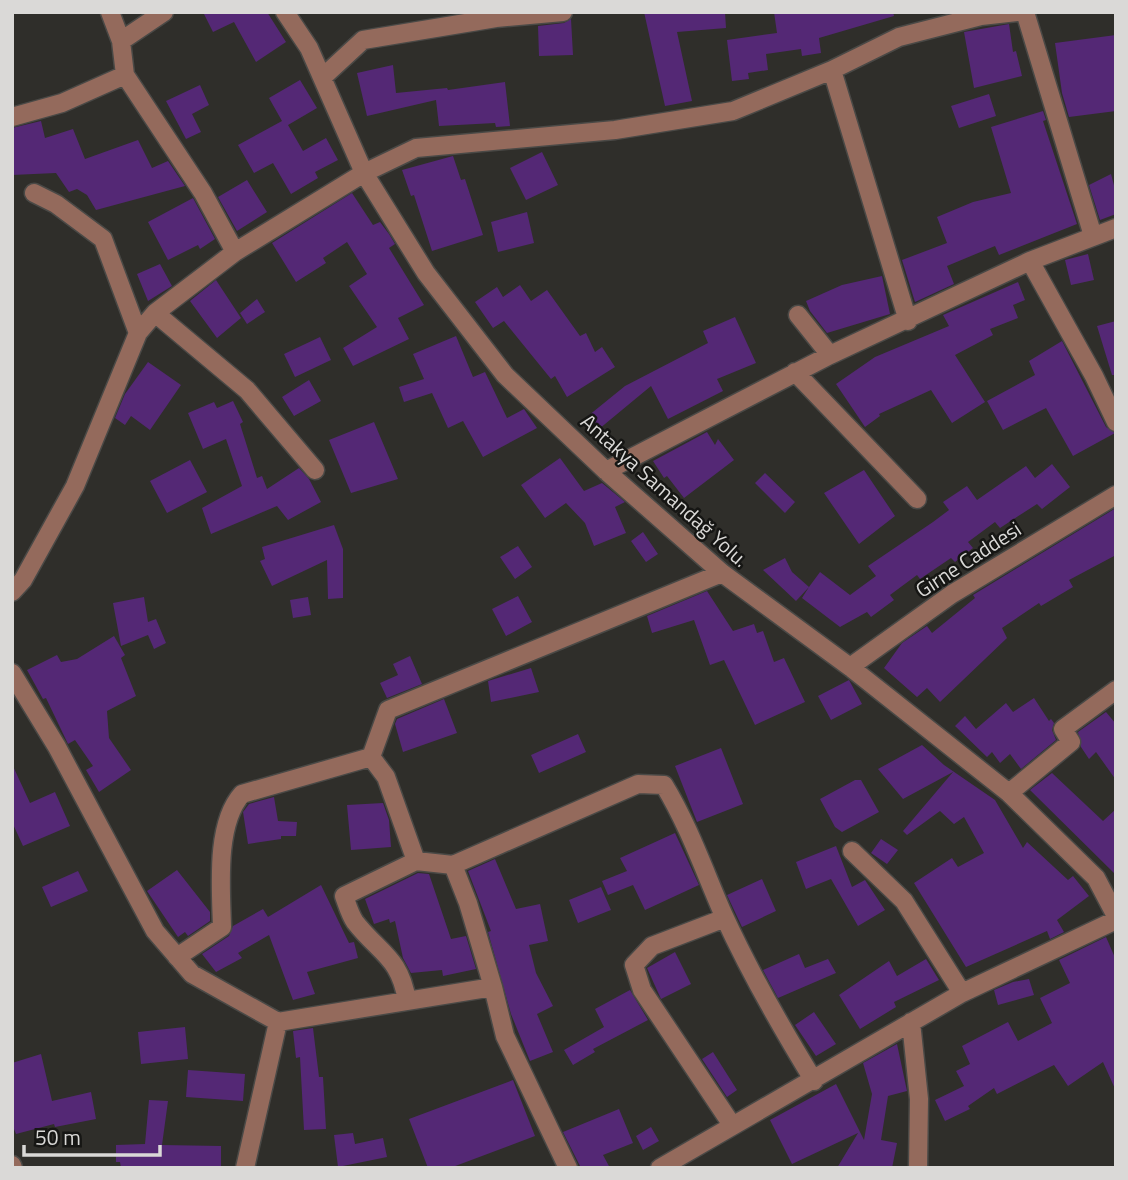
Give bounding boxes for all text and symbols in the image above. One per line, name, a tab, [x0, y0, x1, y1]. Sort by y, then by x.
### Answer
street label: Antakya Samandağ Yolu.	[574, 406, 756, 574]
street label: Girne Caddesi	[909, 513, 1027, 605]
scale bar	[24, 1114, 161, 1158]
text: 50 m	[35, 1121, 81, 1153]

